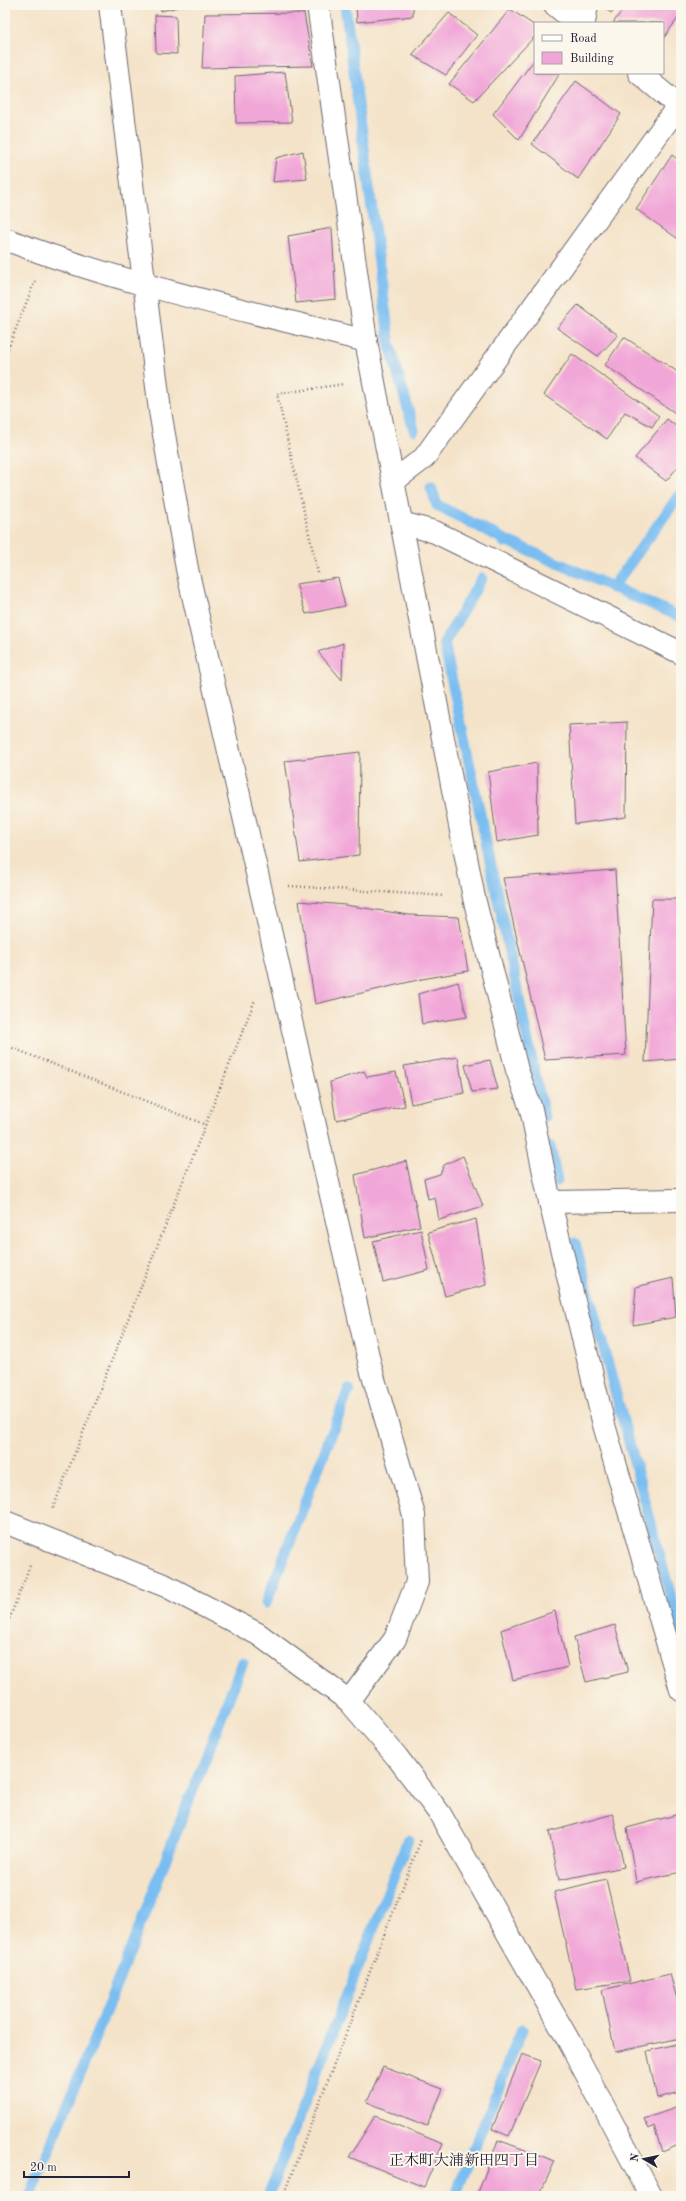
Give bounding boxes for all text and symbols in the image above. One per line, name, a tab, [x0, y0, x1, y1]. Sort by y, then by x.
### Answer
legend	[534, 22, 664, 74]
text: Road	[570, 33, 597, 45]
text: Building	[570, 53, 614, 65]
north arrow	[624, 2139, 664, 2179]
district label: 正木町大浦新田四丁目	[389, 2152, 539, 2169]
text: N	[630, 2152, 642, 2163]
scale bar	[24, 2153, 129, 2179]
text: 20 m	[30, 2162, 57, 2174]

